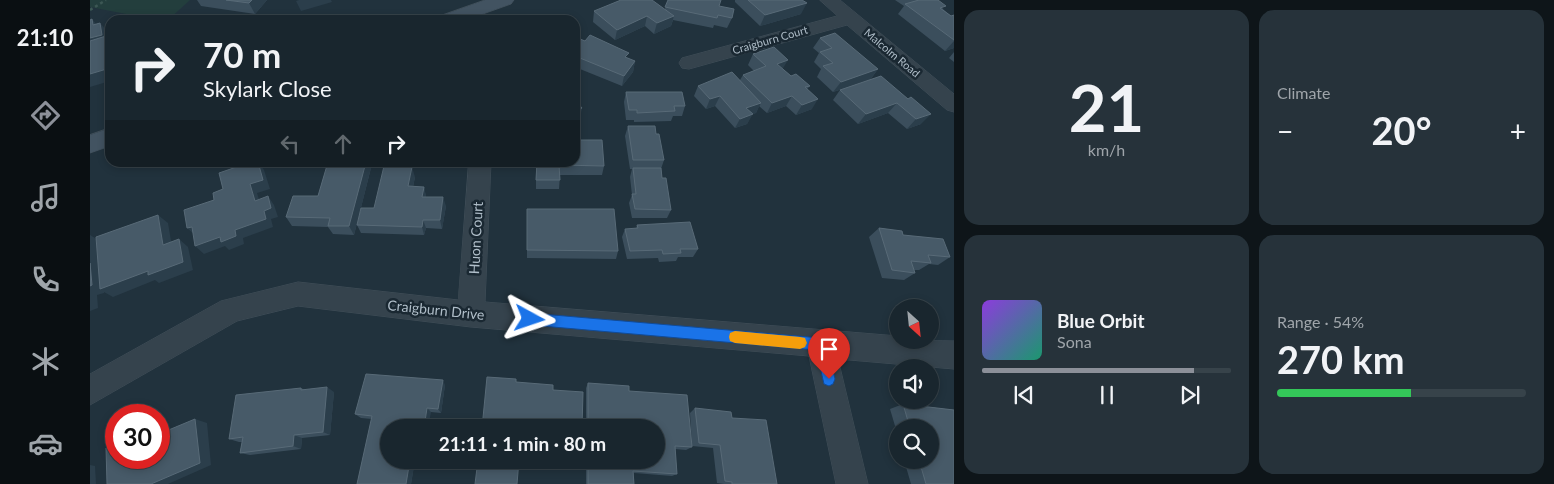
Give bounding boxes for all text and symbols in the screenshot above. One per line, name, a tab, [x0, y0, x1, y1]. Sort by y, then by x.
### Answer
street label: Craigburn Court	[731, 23, 809, 57]
text: 21:10	[17, 24, 73, 51]
street label: Malcolm Road	[862, 26, 923, 80]
text: 70 m	[203, 33, 281, 75]
icon: right	[120, 35, 185, 100]
text: 21	[1069, 68, 1144, 146]
text: Skylark Close	[203, 75, 332, 102]
text: Climate	[1277, 83, 1330, 102]
icon: directions	[28, 98, 63, 133]
text: 20°	[1372, 107, 1431, 153]
text: −	[1277, 114, 1293, 148]
text: +	[1510, 114, 1526, 148]
icon: left	[276, 130, 304, 158]
icon: ahead	[329, 130, 357, 158]
icon: right	[382, 130, 410, 158]
text: km/h	[1088, 140, 1125, 159]
icon: music	[28, 180, 63, 215]
street label: Huon Court	[465, 201, 486, 275]
icon: phone	[28, 262, 63, 297]
position arrow	[503, 292, 555, 344]
street label: Craigburn Drive	[387, 296, 485, 323]
north arrow	[889, 299, 939, 349]
map controls	[889, 299, 939, 469]
text: Blue Orbit	[1057, 309, 1145, 332]
text: Range · 54%	[1277, 312, 1364, 331]
pin	[808, 328, 850, 379]
text: Sona	[1057, 332, 1092, 351]
icon: arrive	[815, 335, 843, 363]
text: 270 km	[1277, 336, 1405, 382]
icon: climate	[28, 344, 63, 379]
button: sound	[889, 359, 939, 409]
icon: previous	[1010, 381, 1038, 409]
icon: pause	[1093, 381, 1121, 409]
icon: next	[1176, 381, 1204, 409]
speed limit sign: 30	[105, 404, 170, 469]
button: search	[889, 419, 939, 469]
icon: car	[28, 426, 63, 461]
text: 21:11 · 1 min · 80 m	[439, 432, 606, 455]

